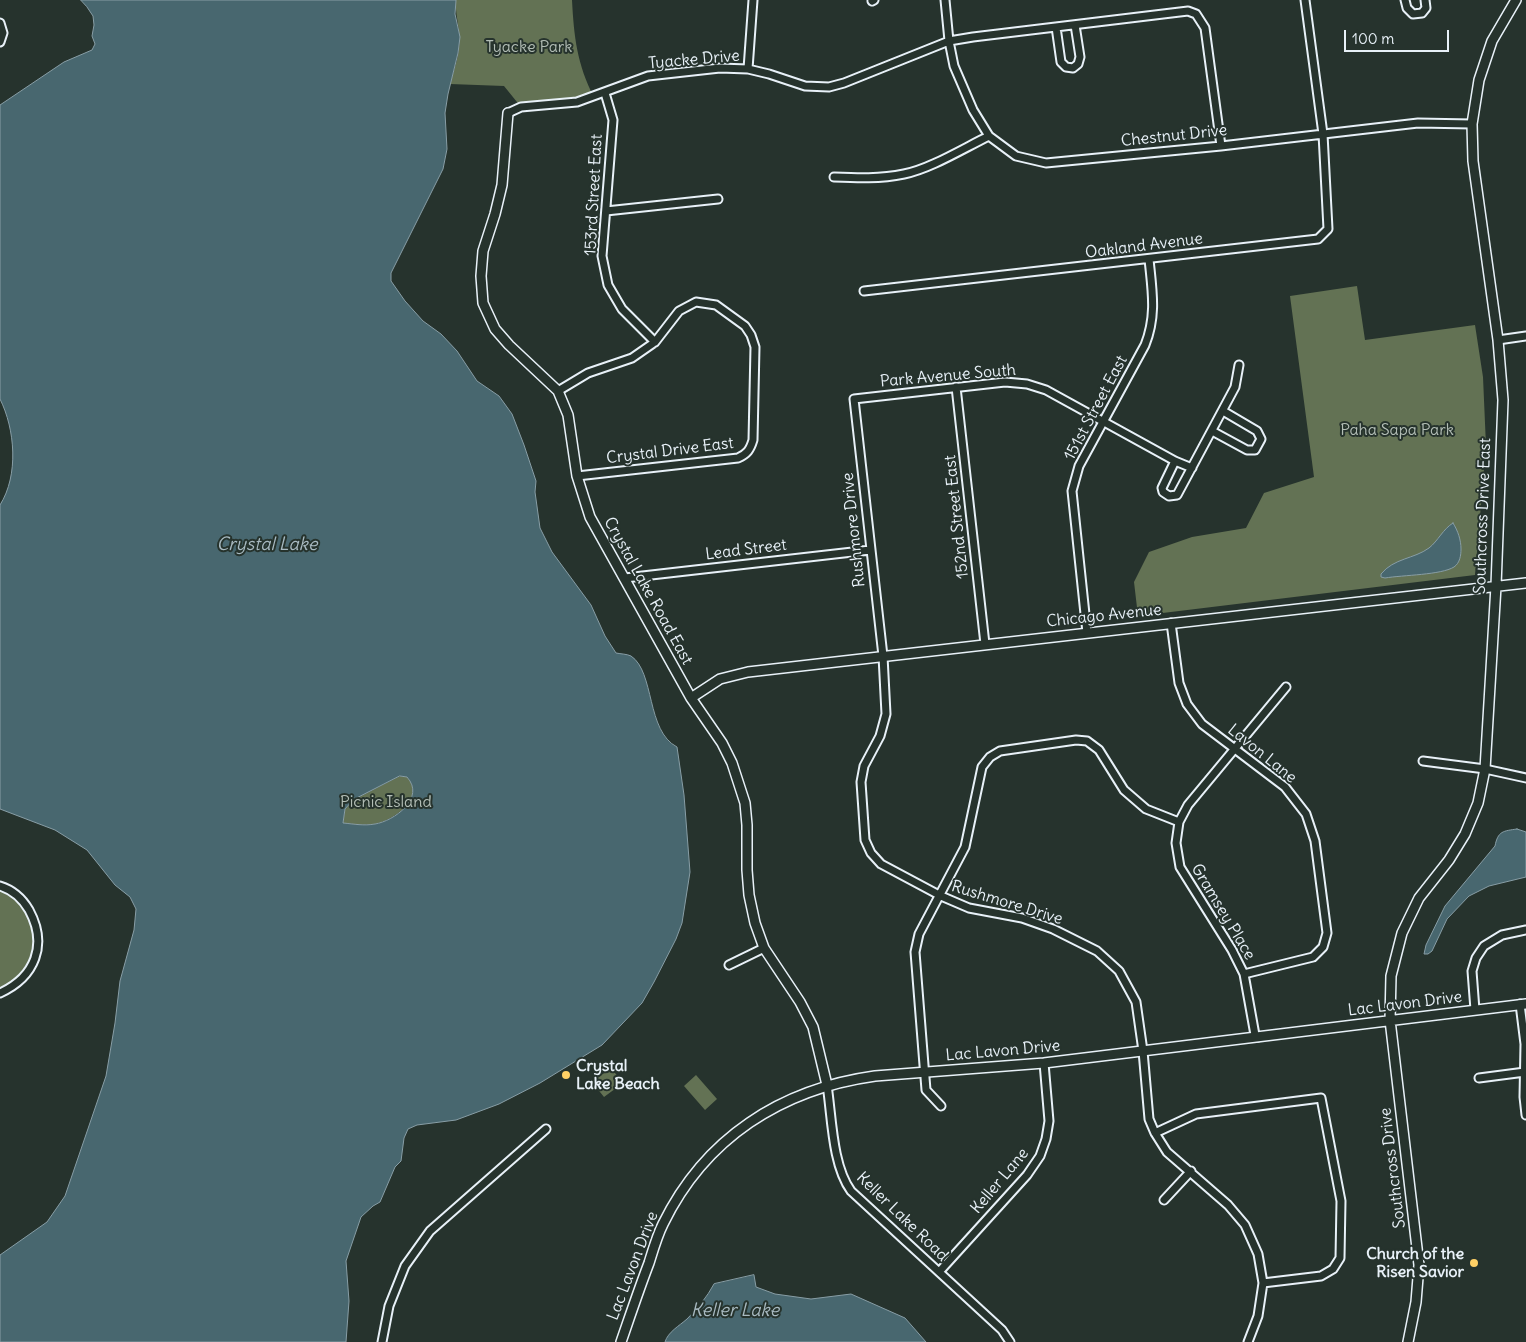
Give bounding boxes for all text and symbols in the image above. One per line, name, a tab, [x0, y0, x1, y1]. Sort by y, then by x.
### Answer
scale bar	[1346, 20, 1451, 52]
text: 100 m	[1352, 29, 1394, 48]
park label: Tyacke Park	[485, 37, 573, 57]
street label: Tyacke Drive	[647, 46, 741, 74]
street label: Chestnut Drive	[1120, 121, 1228, 151]
street label: 153rd Street East	[581, 134, 607, 256]
street label: Oakland Avenue	[1084, 229, 1204, 263]
street label: 151st Street East	[1060, 352, 1132, 464]
street label: Park Avenue South	[879, 361, 1017, 391]
park label: Paha Sapa Park	[1340, 420, 1454, 440]
street label: Crystal Drive East	[605, 434, 735, 468]
street label: Southcross Drive East	[1471, 438, 1495, 594]
street label: 152nd Street East	[941, 454, 973, 580]
street label: Rushmore Drive	[838, 472, 870, 588]
street label: Crystal Lake Road East	[599, 514, 697, 668]
water label: Crystal Lake	[217, 534, 317, 556]
street label: Lead Street	[704, 535, 788, 565]
street label: Chicago Avenue	[1045, 600, 1163, 632]
street label: Lavon Lane	[1224, 720, 1300, 788]
park label: Picnic Island	[340, 792, 432, 812]
street label: Gramsey Place	[1187, 861, 1259, 963]
street label: Rushmore Drive	[949, 877, 1065, 929]
street label: Lac Lavon Drive	[1347, 987, 1463, 1021]
street label: Lac Lavon Drive	[945, 1036, 1061, 1066]
place label: Crystal Lake Beach	[576, 1056, 660, 1094]
marker: Crystal Lake Beach	[560, 1069, 572, 1081]
street label: Southcross Drive	[1376, 1106, 1410, 1230]
street label: Keller Lane	[967, 1144, 1033, 1218]
street label: Keller Lake Road	[852, 1168, 952, 1266]
street label: Lac Lavon Drive	[603, 1209, 663, 1323]
place label: Church of the Risen Savior	[1366, 1244, 1464, 1282]
marker: Church of the Risen Savior	[1468, 1257, 1480, 1269]
water label: Keller Lake	[691, 1300, 779, 1322]

